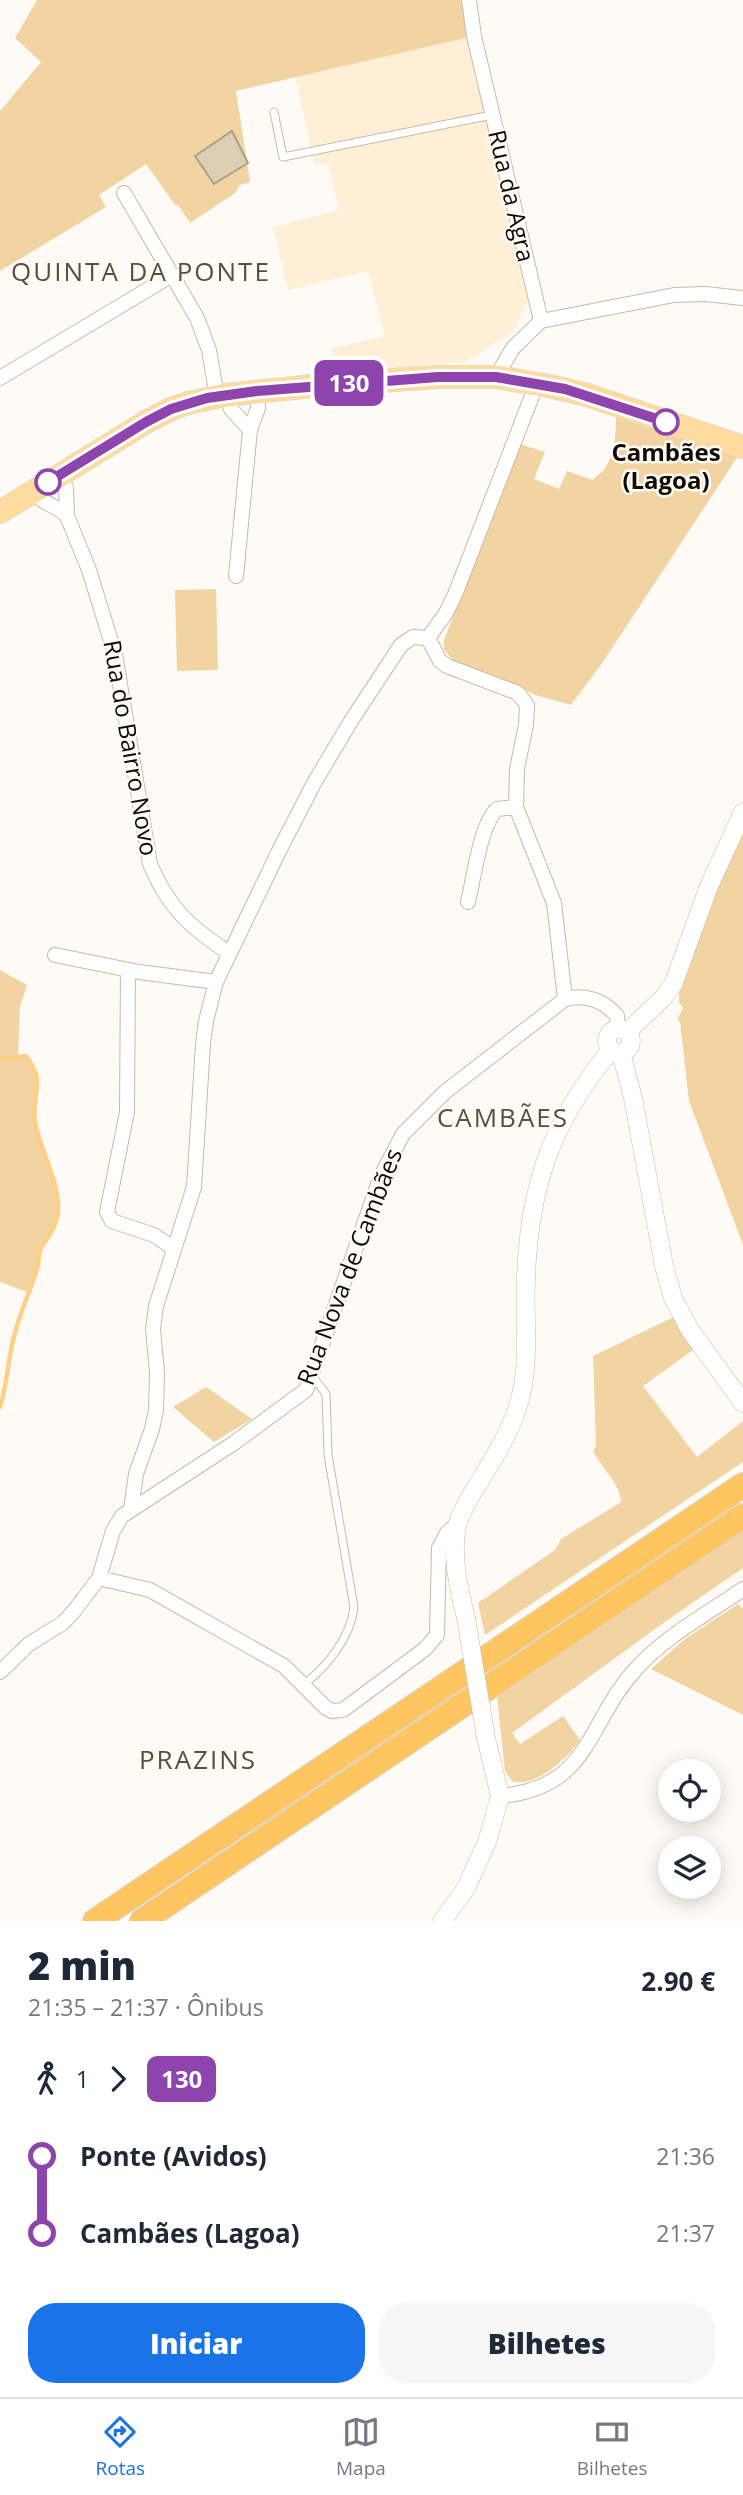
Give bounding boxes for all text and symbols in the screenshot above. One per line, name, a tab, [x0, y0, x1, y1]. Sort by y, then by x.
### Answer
street label: Rua da Agra	[481, 126, 544, 265]
district label: QUINTA DA PONTE	[11, 253, 271, 289]
line badge: 130	[309, 360, 389, 406]
text: 130	[328, 366, 370, 399]
marker: Cambães (Lagoa)	[653, 409, 679, 435]
place label: Cambães (Lagoa)	[611, 435, 721, 496]
unlabelled marker	[35, 469, 61, 495]
street label: Rua do Bairro Novo	[96, 637, 167, 858]
district label: CAMBÃES	[437, 1099, 569, 1135]
street label: Rua Nova de Cambães	[288, 1143, 409, 1390]
district label: PRAZINS	[139, 1741, 257, 1777]
map controls	[658, 1759, 721, 1899]
button: locate	[658, 1759, 721, 1822]
button: layers	[658, 1836, 721, 1899]
text: 2 min	[28, 1939, 136, 1991]
text: 2.90 €	[641, 1963, 715, 1999]
text: 21:35 – 21:37 · Ônibus	[28, 1991, 264, 2023]
icon: walk	[28, 2060, 66, 2098]
icon: forward	[99, 2060, 137, 2098]
text: 130	[161, 2062, 202, 2095]
text: 1	[76, 2063, 89, 2095]
text: Ponte (Avidos)	[80, 2138, 267, 2174]
text: 21:36	[656, 2140, 715, 2172]
text: Cambães (Lagoa)	[80, 2215, 300, 2251]
text: 21:37	[656, 2217, 715, 2249]
button: Iniciar	[28, 2303, 365, 2383]
button: Bilhetes	[379, 2303, 715, 2383]
tab: Rotas	[95, 2413, 145, 2481]
tab: Mapa	[336, 2413, 386, 2481]
tab: Bilhetes	[577, 2413, 648, 2481]

